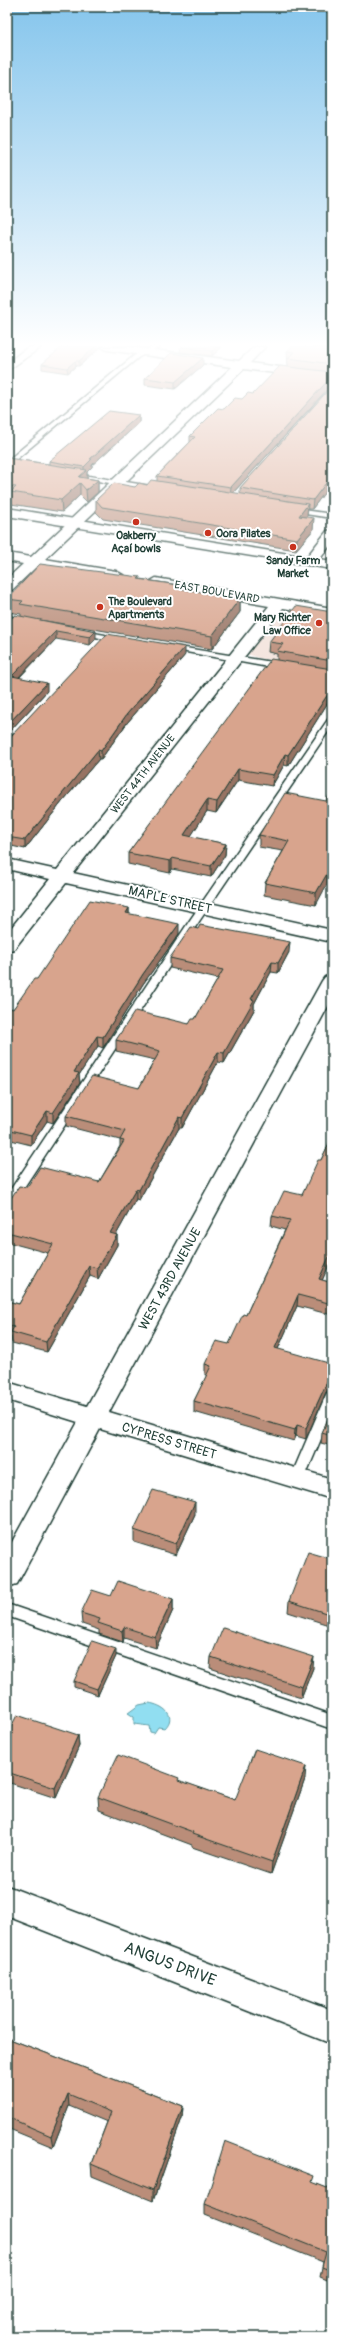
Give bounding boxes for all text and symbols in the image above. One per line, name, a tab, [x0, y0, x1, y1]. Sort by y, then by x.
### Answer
marker: Oakberry Açaí bowls	[131, 517, 141, 527]
place label: Oora Pilates	[216, 527, 271, 540]
marker: Oora Pilates	[203, 528, 213, 538]
place label: Oakberry Açaí bowls	[111, 529, 161, 555]
marker: Sandy Farm Market	[288, 542, 298, 552]
place label: Sandy Farm Market	[266, 554, 321, 580]
street label: EAST BOULEVARD	[173, 578, 261, 606]
place label: The Boulevard Apartments	[107, 595, 172, 621]
marker: The Boulevard Apartments	[95, 602, 105, 612]
place label: Mary Richter Law Office	[254, 611, 312, 637]
marker: Mary Richter Law Office	[314, 618, 324, 628]
street label: WEST 44TH AVENUE	[108, 732, 178, 816]
street label: MAPLE STREET	[127, 883, 213, 917]
street label: WEST 43RD AVENUE	[135, 1225, 205, 1333]
street label: CYPRESS STREET	[120, 1419, 218, 1463]
street label: ANGUS DRIVE	[121, 1937, 219, 1991]

